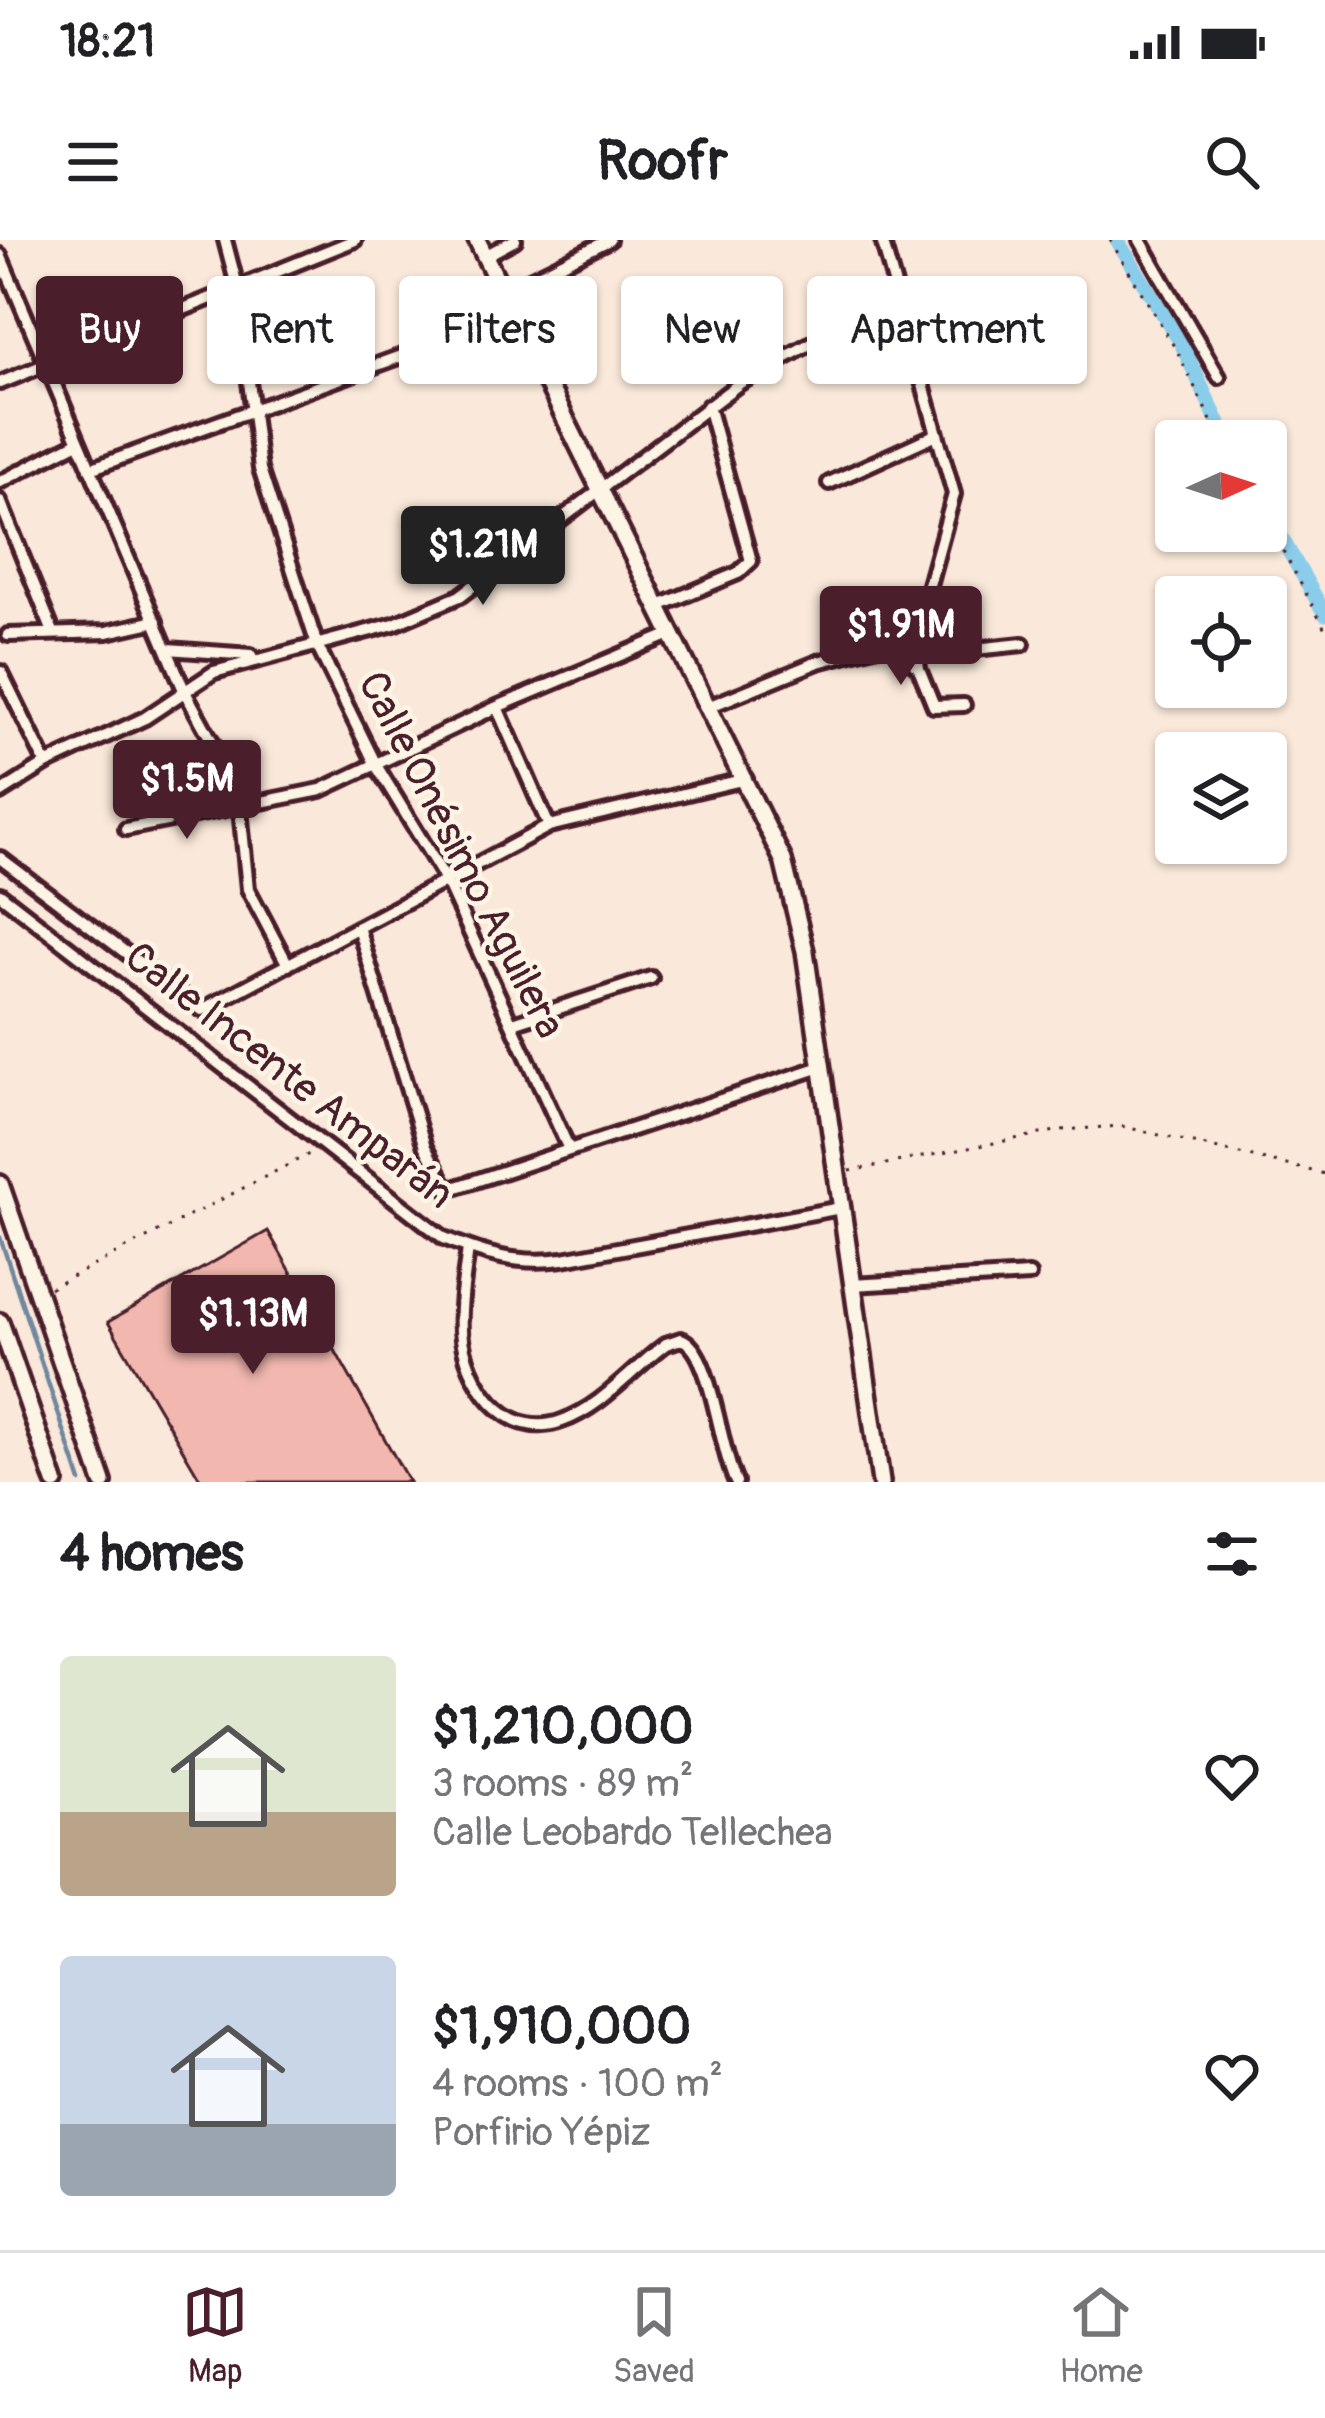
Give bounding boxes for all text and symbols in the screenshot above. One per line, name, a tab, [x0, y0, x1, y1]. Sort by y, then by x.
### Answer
text: 18:21	[60, 14, 155, 70]
text: Roofr	[597, 128, 728, 196]
icon: menu	[60, 129, 126, 195]
icon: search	[1199, 129, 1265, 195]
chip: Buy	[36, 276, 183, 384]
chip: Rent	[207, 276, 375, 384]
chip: Filters	[399, 276, 597, 384]
chip: New	[621, 276, 783, 384]
chip: Apartment	[807, 276, 1087, 384]
north arrow	[1155, 420, 1287, 552]
map controls	[1155, 420, 1287, 864]
pin: $1.21M	[385, 506, 581, 608]
text: $1.21M	[428, 520, 538, 569]
button: locate	[1155, 576, 1287, 708]
pin: $1.91M	[803, 586, 999, 688]
text: $1.91M	[847, 600, 955, 649]
street label: Calle Onésimo Aguilera	[346, 663, 576, 1047]
button: layers	[1155, 732, 1287, 864]
pin: $1.5M	[103, 740, 271, 842]
text: $1.5M	[140, 754, 234, 803]
street label: Calle Incente Amparán	[114, 931, 464, 1221]
pin: $1.13M	[155, 1275, 351, 1377]
text: $1.13M	[198, 1289, 308, 1338]
icon: filters	[1199, 1521, 1265, 1587]
text: 4 homes	[60, 1522, 244, 1586]
text: $1,210,000	[432, 1695, 693, 1759]
icon: home	[156, 1704, 300, 1848]
icon: heart	[1199, 1743, 1265, 1809]
text: 3 rooms · 89 m²	[432, 1759, 693, 1808]
text: Calle Leobardo Tellechea	[432, 1808, 833, 1857]
text: $1,910,000	[432, 1995, 691, 2059]
icon: home	[156, 2004, 300, 2148]
icon: heart	[1199, 2043, 1265, 2109]
text: 4 rooms · 100 m²	[432, 2059, 723, 2108]
text: Porfirio Yépiz	[432, 2108, 651, 2157]
tab: Map	[182, 2279, 248, 2392]
tab: Saved	[613, 2279, 695, 2392]
tab: Home	[1059, 2279, 1143, 2392]

